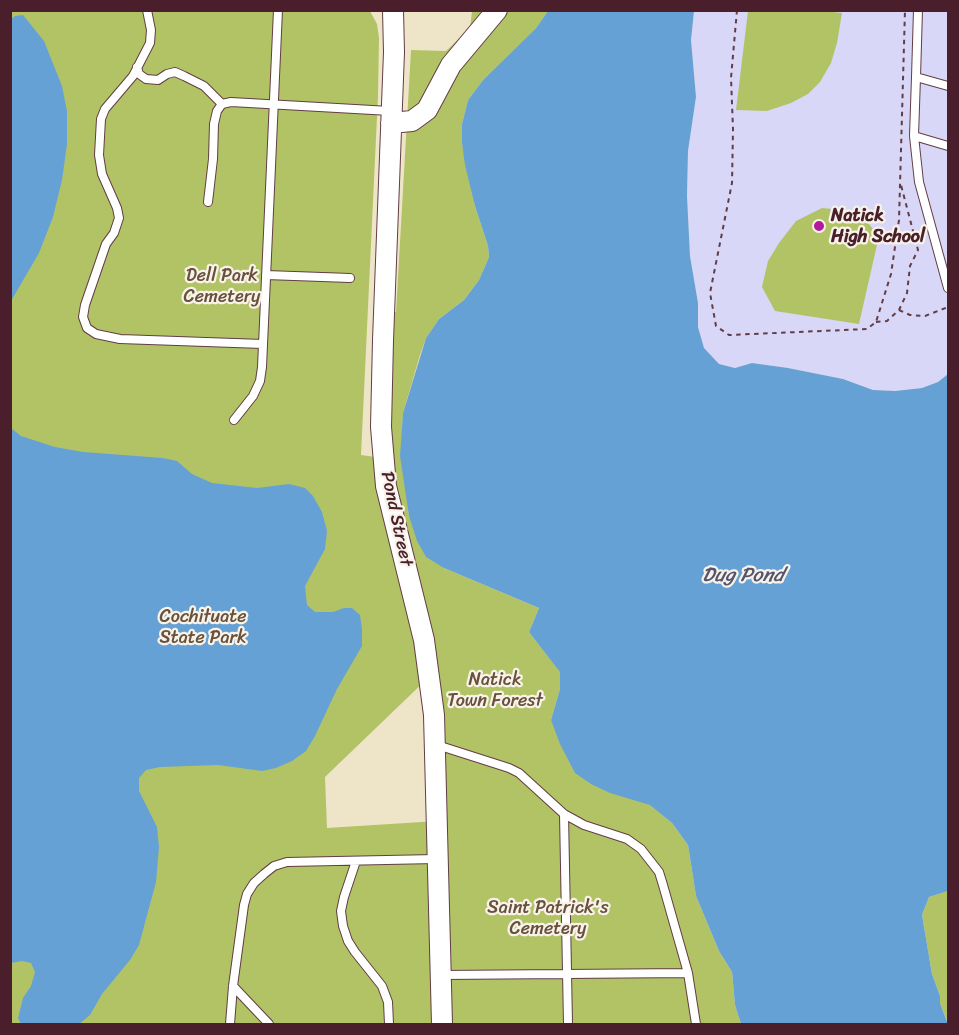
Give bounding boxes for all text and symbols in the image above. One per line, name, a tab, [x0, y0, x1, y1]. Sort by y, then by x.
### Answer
place label: Natick High School	[831, 205, 925, 248]
marker: Natick High School	[812, 219, 826, 233]
park label: Dell Park Cemetery	[184, 265, 260, 308]
street label: Pond Street	[375, 470, 417, 568]
water label: Dug Pond	[702, 564, 784, 588]
park label: Cochituate State Park	[160, 606, 246, 648]
park label: Natick Town Forest	[447, 669, 543, 712]
park label: Saint Patrick's Cemetery	[487, 897, 609, 940]

